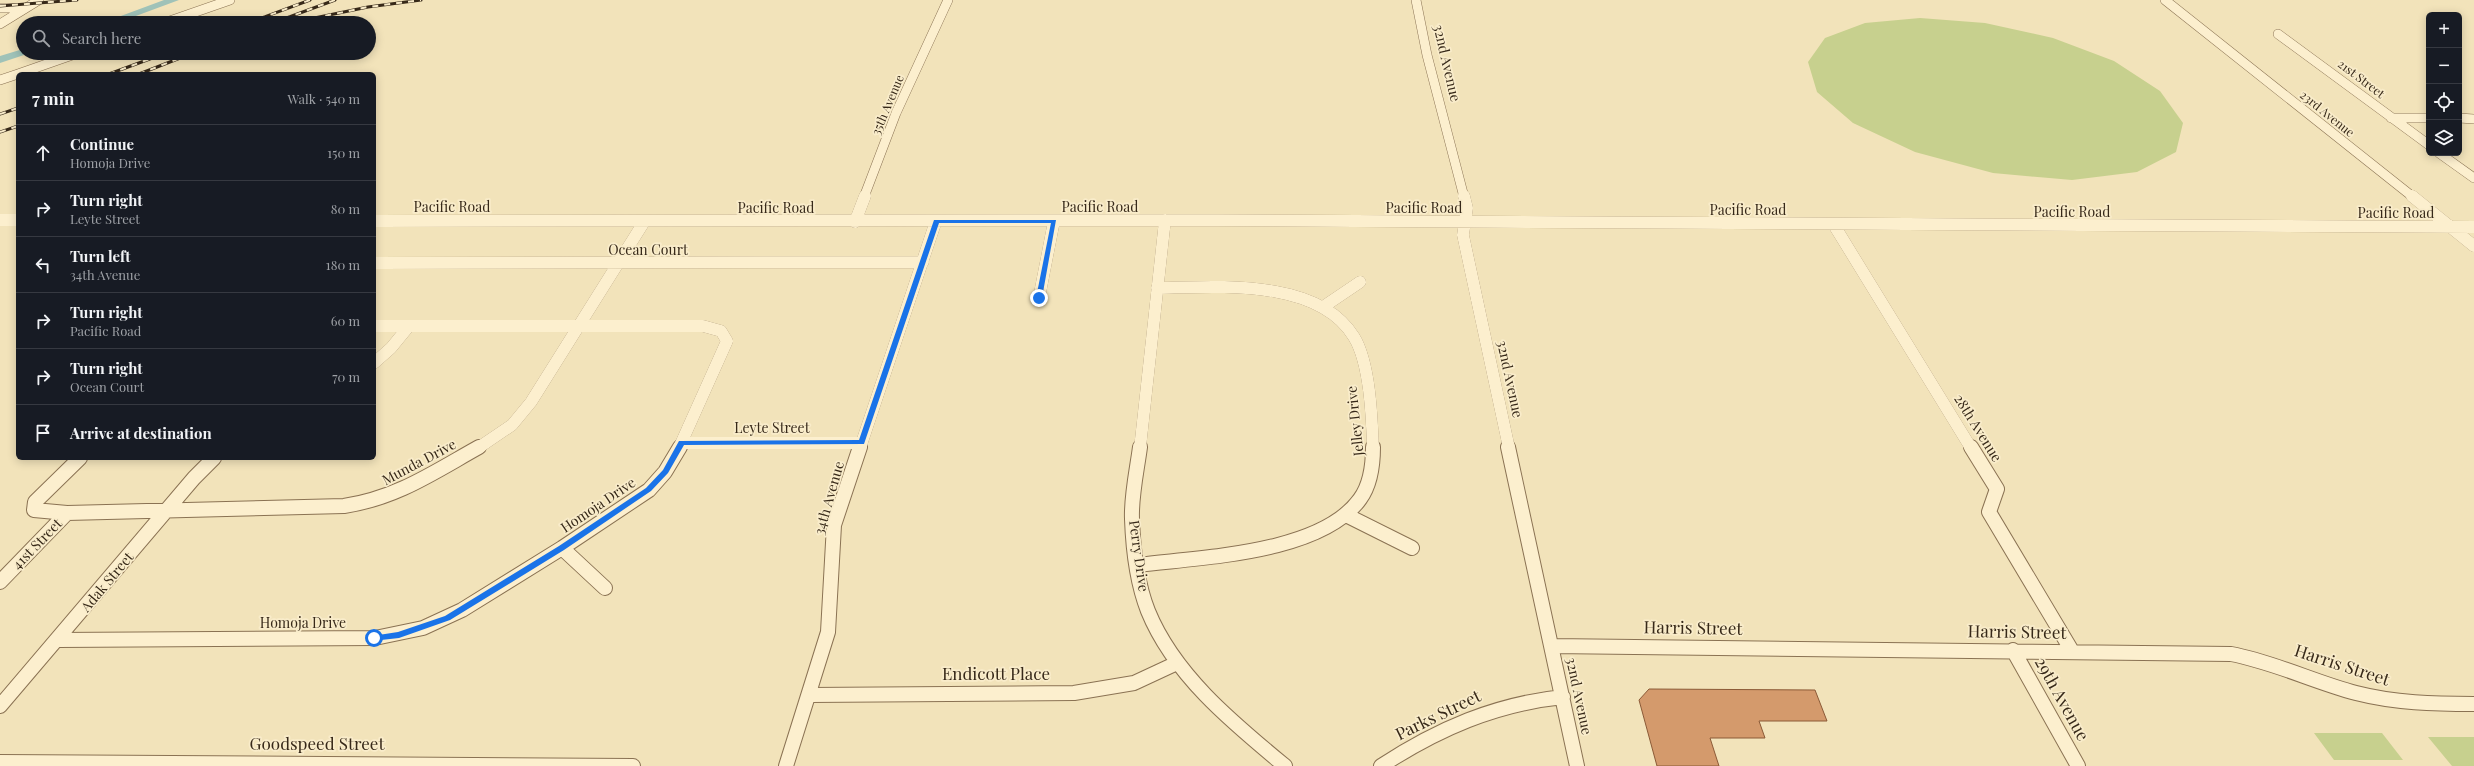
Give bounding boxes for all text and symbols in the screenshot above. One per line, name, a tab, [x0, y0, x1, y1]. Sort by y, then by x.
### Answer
map controls	[2426, 12, 2462, 156]
button: +	[2426, 12, 2462, 48]
search box	[16, 16, 376, 60]
street label: 32nd Avenue	[1429, 22, 1466, 103]
icon: search	[30, 27, 52, 49]
text: Search here	[62, 28, 141, 48]
button: −	[2426, 48, 2462, 84]
street label: 21st Street	[2335, 55, 2389, 102]
street label: 35th Avenue	[867, 72, 907, 137]
button: locate	[2426, 84, 2462, 120]
street label: 23rd Avenue	[2297, 86, 2358, 140]
text: 7 min	[32, 87, 75, 109]
text: Walk · 540 m	[287, 90, 360, 107]
button: layers	[2426, 120, 2462, 156]
text: Continue	[70, 134, 134, 154]
icon: ahead	[32, 142, 54, 164]
text: 150 m	[327, 144, 360, 161]
text: Homoja Drive	[70, 154, 150, 171]
text: Turn right	[70, 190, 143, 210]
street label: Pacific Road	[414, 197, 490, 216]
street label: Pacific Road	[1062, 197, 1138, 216]
icon: right	[32, 198, 54, 220]
street label: Pacific Road	[738, 198, 814, 217]
street label: Pacific Road	[1386, 198, 1462, 217]
text: 80 m	[331, 200, 360, 217]
street label: Pacific Road	[1710, 200, 1786, 219]
street label: Pacific Road	[2034, 202, 2110, 221]
street label: Pacific Road	[2358, 203, 2434, 222]
text: Leyte Street	[70, 210, 140, 227]
street label: Ocean Court	[608, 240, 689, 259]
text: Turn left	[70, 246, 131, 266]
icon: left	[32, 254, 54, 276]
text: 180 m	[326, 256, 360, 273]
text: 34th Avenue	[70, 266, 140, 283]
route end	[1030, 289, 1048, 307]
text: Turn right	[70, 302, 143, 322]
icon: right	[32, 310, 54, 332]
text: 60 m	[331, 312, 360, 329]
text: Pacific Road	[70, 322, 141, 339]
street label: 32nd Avenue	[1493, 338, 1528, 419]
text: Turn right	[70, 358, 143, 378]
icon: right	[32, 366, 54, 388]
text: 70 m	[332, 368, 360, 385]
text: Ocean Court	[70, 378, 144, 395]
street label: Jelley Drive	[1341, 385, 1368, 458]
street label: 28th Avenue	[1950, 390, 2007, 465]
street label: Leyte Street	[734, 418, 811, 437]
icon: arrive	[32, 422, 54, 444]
text: Arrive at destination	[70, 423, 212, 443]
street label: Munda Drive	[378, 434, 459, 489]
street label: 34th Avenue	[809, 459, 848, 537]
street label: Homoja Drive	[557, 473, 639, 537]
street label: 41st Street	[8, 513, 66, 573]
street label: Perry Drive	[1125, 519, 1154, 593]
street label: Adak Street	[75, 547, 138, 616]
street label: Homoja Drive	[260, 613, 346, 632]
street label: Harris Street	[1643, 615, 1744, 639]
street label: Harris Street	[1967, 619, 2068, 643]
route start	[365, 629, 383, 647]
street label: Harris Street	[2292, 638, 2394, 690]
street label: 29th Avenue	[2031, 653, 2095, 744]
street label: 32nd Avenue	[1562, 655, 1597, 736]
street label: Endicott Place	[942, 662, 1050, 684]
street label: Parks Street	[1391, 684, 1485, 744]
street label: Goodspeed Street	[250, 732, 385, 754]

